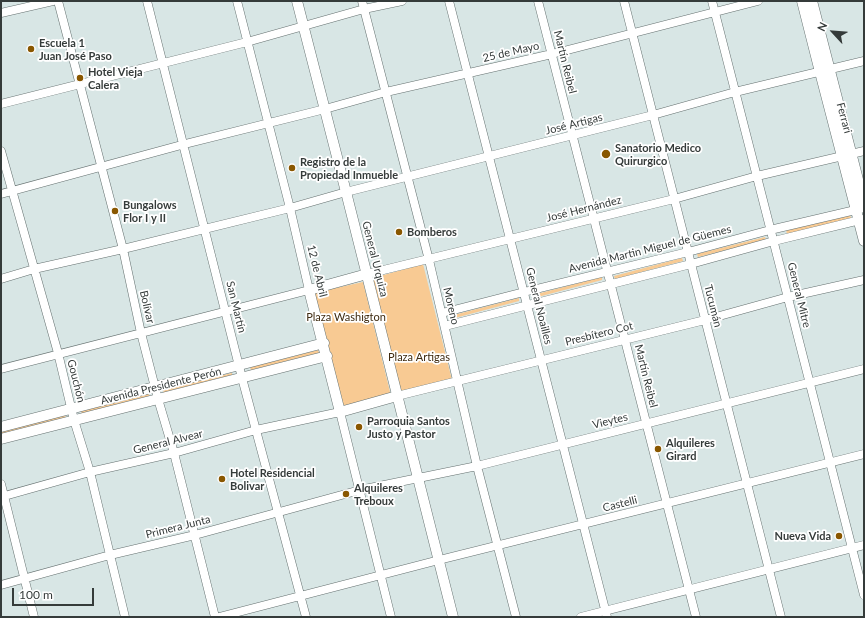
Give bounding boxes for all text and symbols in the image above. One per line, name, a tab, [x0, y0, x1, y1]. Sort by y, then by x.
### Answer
north arrow	[813, 12, 853, 52]
text: N	[814, 20, 829, 33]
street label: Martín Reibel	[551, 29, 579, 95]
place label: Escuela 1 Juan José Paso	[39, 36, 112, 62]
street label: 25 de Mayo	[482, 39, 540, 65]
marker: Escuela 1 Juan José Paso	[26, 44, 36, 54]
place label: Hotel Vieja Calera	[88, 65, 143, 91]
marker: Hotel Vieja Calera	[75, 73, 85, 83]
street label: Ferrari	[834, 101, 854, 135]
street label: José Artigas	[544, 111, 604, 137]
place label: Sanatorio Medico Quirurgico	[615, 141, 701, 167]
marker: Sanatorio Medico Quirurgico	[600, 148, 612, 160]
place label: Registro de la Propiedad Inmueble	[300, 155, 398, 181]
marker: Registro de la Propiedad Inmueble	[287, 163, 297, 173]
street label: José Hernández	[545, 193, 623, 225]
place label: Bungalows Flor I y II	[123, 198, 176, 224]
marker: Bungalows Flor I y II	[110, 206, 120, 216]
street label: General Urquiza	[359, 220, 391, 298]
street label: Avenida Martin Miguel de Güemes	[567, 222, 733, 276]
place label: Bomberos	[407, 225, 457, 239]
marker: Bomberos	[394, 227, 404, 237]
street label: 12 de Abril	[304, 244, 330, 298]
street label: General Mitre	[785, 261, 813, 329]
street label: General Noailles	[523, 266, 555, 346]
street label: San Martín	[223, 280, 249, 334]
street label: Tucumán	[701, 283, 725, 329]
street label: Moreno	[440, 286, 462, 326]
street label: Bolívar	[137, 289, 157, 325]
park label: Plaza Washigton	[306, 310, 386, 324]
street label: Presbítero Cot	[564, 319, 634, 349]
street label: Martín Reibel	[632, 343, 660, 409]
park label: Plaza Artigas	[388, 350, 450, 364]
street label: Gouchón	[64, 358, 88, 404]
street label: Avenida Presidente Perón	[99, 365, 223, 407]
street label: Vieytes	[591, 410, 629, 432]
place label: Parroquia Santos Justo y Pastor	[367, 414, 450, 440]
marker: Parroquia Santos Justo y Pastor	[354, 422, 364, 432]
street label: General Alvear	[132, 427, 204, 457]
place label: Alquileres Girard	[666, 436, 715, 462]
marker: Alquileres Girard	[653, 444, 663, 454]
place label: Hotel Residencial Bolivar	[230, 466, 315, 492]
marker: Hotel Residencial Bolivar	[217, 474, 227, 484]
place label: Alquileres Treboux	[354, 481, 403, 507]
marker: Alquileres Treboux	[341, 489, 351, 499]
street label: Castelli	[601, 493, 639, 515]
street label: Primera Junta	[144, 513, 212, 541]
place label: Nueva Vida	[775, 529, 831, 543]
marker: Nueva Vida	[834, 531, 844, 541]
scale bar	[14, 580, 96, 606]
text: 100 m	[19, 587, 53, 602]

